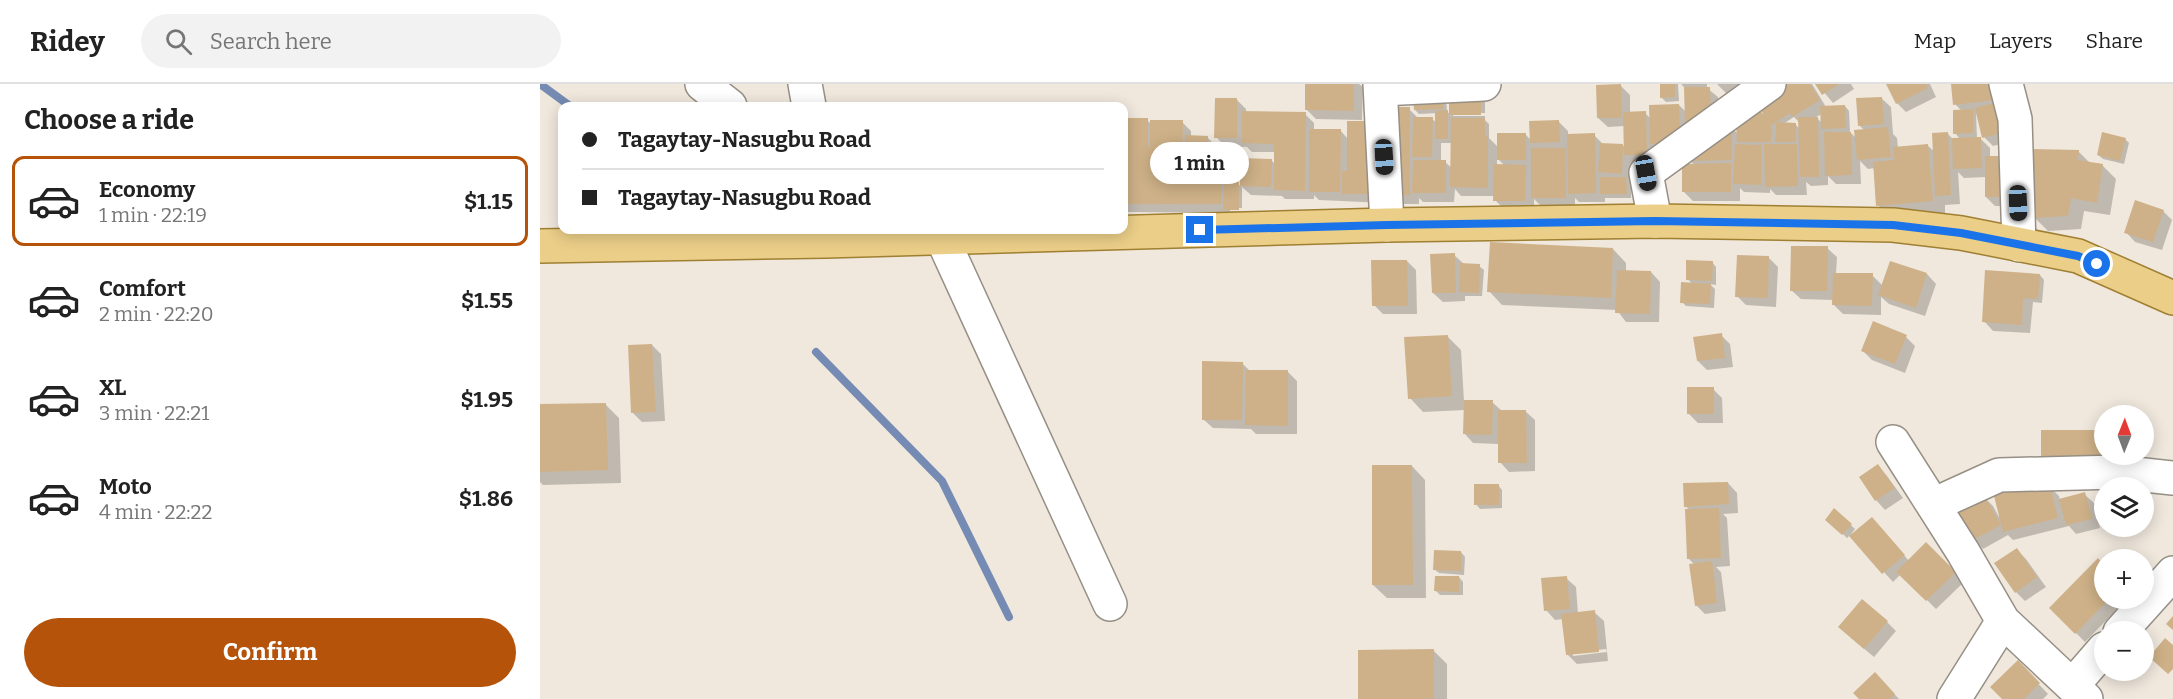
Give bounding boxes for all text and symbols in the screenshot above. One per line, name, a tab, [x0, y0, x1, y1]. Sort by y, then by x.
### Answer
search box	[141, 14, 561, 68]
text: Ridey	[30, 25, 105, 58]
icon: search	[162, 25, 195, 58]
text: Search here	[210, 28, 332, 55]
text: Map	[1914, 28, 1956, 54]
text: Layers	[1989, 28, 2053, 54]
text: Share	[2086, 28, 2143, 54]
text: Choose a ride	[24, 104, 194, 136]
text: Tagaytay-Nasugbu Road	[618, 126, 871, 153]
car	[1374, 139, 1394, 175]
callout: 1 min	[1150, 143, 1250, 185]
text: 1 min	[1174, 151, 1225, 175]
car	[1634, 154, 1658, 192]
icon: car	[27, 174, 81, 228]
text: Economy	[99, 176, 195, 203]
text: Tagaytay-Nasugbu Road	[618, 184, 871, 211]
car	[2008, 185, 2028, 221]
text: $1.15	[464, 188, 513, 215]
text: 1 min · 22:19	[99, 203, 207, 227]
route end	[1186, 216, 1213, 243]
route start	[2083, 250, 2110, 277]
icon: car	[27, 273, 81, 327]
text: Comfort	[99, 275, 186, 302]
text: $1.55	[461, 287, 513, 314]
text: 2 min · 22:20	[99, 302, 213, 326]
icon: car	[27, 372, 81, 426]
text: XL	[99, 374, 126, 401]
text: $1.95	[460, 386, 513, 413]
text: 3 min · 22:21	[99, 401, 209, 425]
north arrow	[2094, 405, 2154, 465]
map controls	[2094, 405, 2154, 681]
icon: car	[27, 471, 81, 525]
text: Moto	[99, 473, 152, 500]
button: layers	[2094, 477, 2154, 537]
text: $1.86	[459, 485, 513, 512]
text: 4 min · 22:22	[99, 500, 212, 524]
button: +	[2094, 549, 2154, 609]
button: Confirm	[24, 618, 516, 687]
button: −	[2094, 621, 2154, 681]

